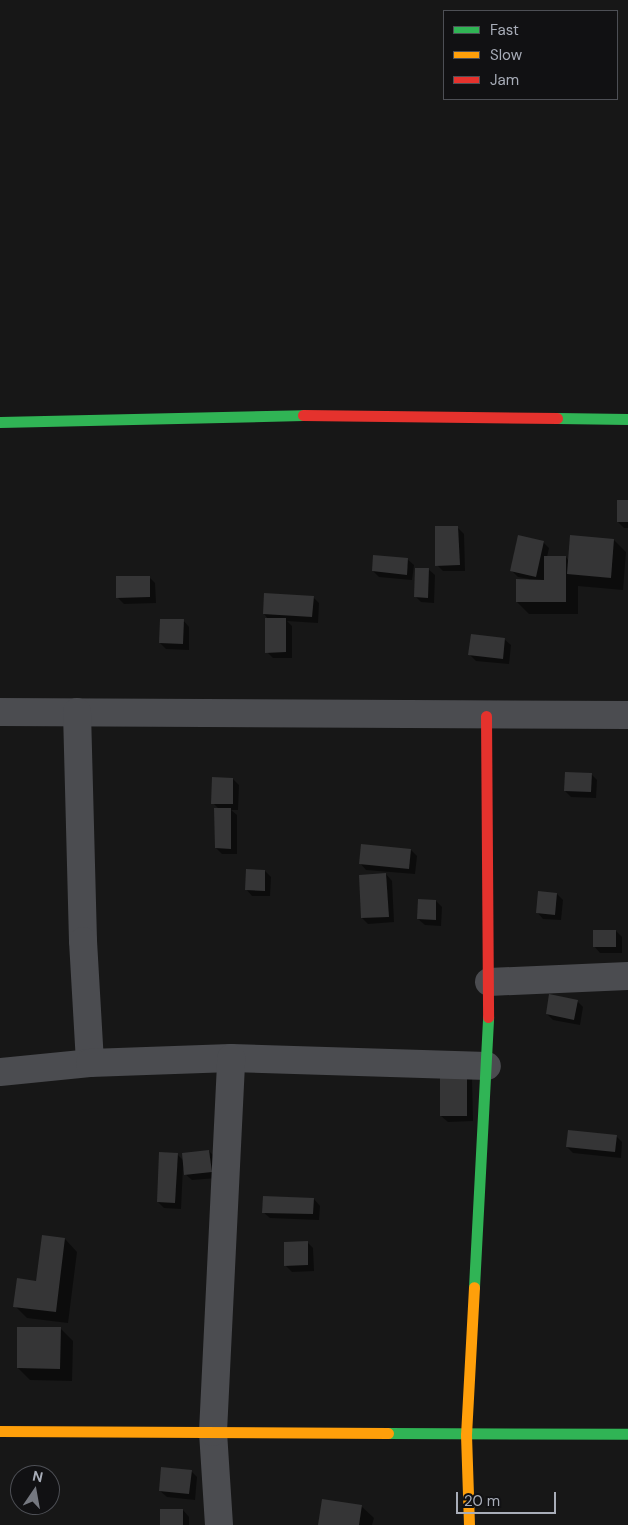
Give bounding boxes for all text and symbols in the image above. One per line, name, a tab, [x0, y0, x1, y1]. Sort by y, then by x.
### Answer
legend	[443, 10, 618, 100]
text: Fast	[490, 20, 519, 40]
text: Slow	[490, 45, 522, 65]
text: Jam	[490, 70, 519, 90]
north arrow	[10, 1465, 60, 1515]
text: N	[31, 1466, 45, 1486]
scale bar	[458, 1482, 558, 1514]
text: 20 m	[464, 1491, 500, 1511]

